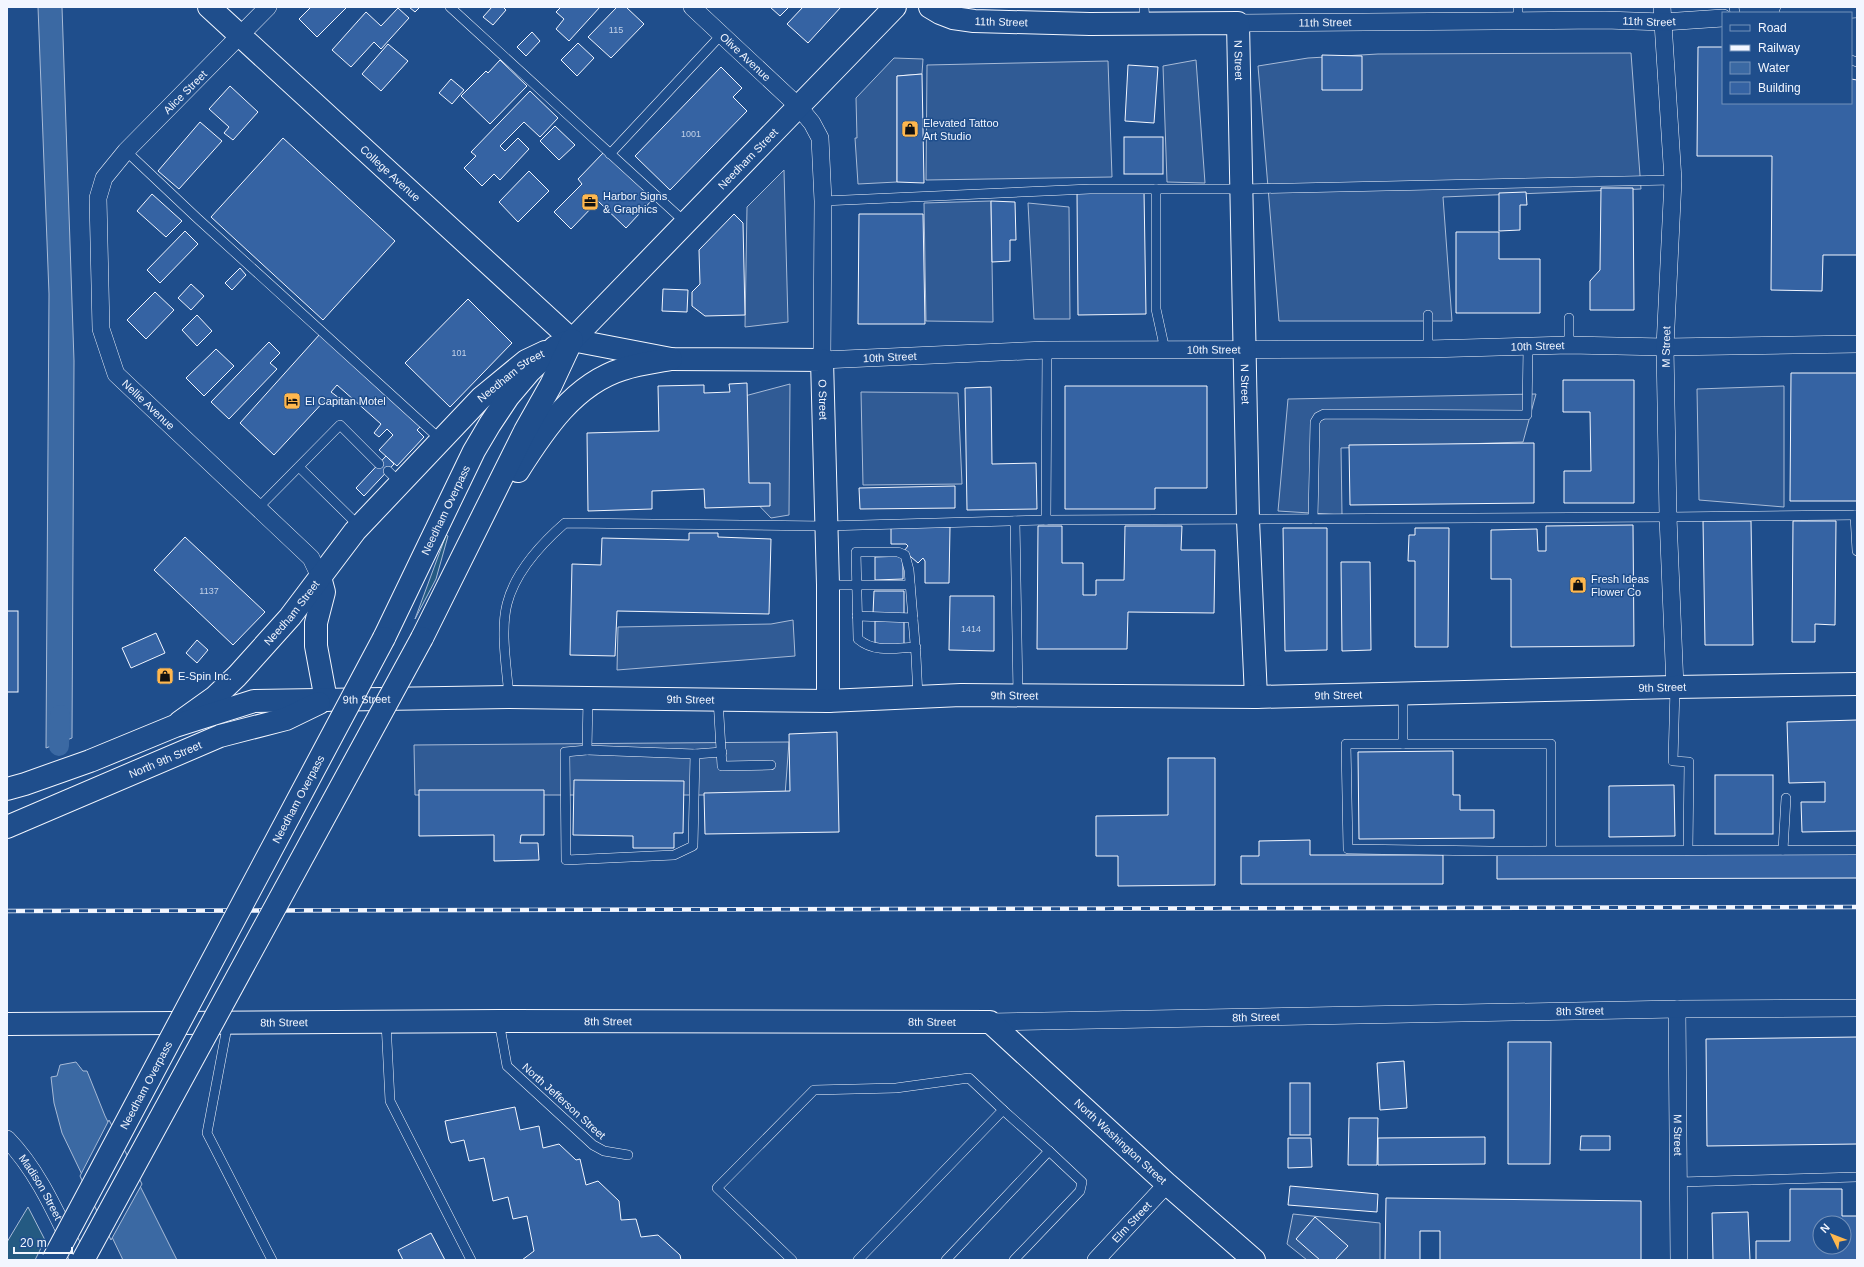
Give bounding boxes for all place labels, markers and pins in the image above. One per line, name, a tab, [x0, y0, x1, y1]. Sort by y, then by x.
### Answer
place label: Elevated Tattoo Art Studio	[923, 117, 999, 142]
shop icon: Elevated Tattoo Art Studio	[900, 119, 920, 139]
place label: Harbor Signs & Graphics	[603, 190, 668, 215]
office icon: Harbor Signs & Graphics	[580, 192, 600, 212]
hotel icon: El Capitan Motel	[282, 391, 302, 411]
place label: El Capitan Motel	[305, 395, 386, 407]
place label: Fresh Ideas Flower Co	[1591, 573, 1650, 598]
shop icon: Fresh Ideas Flower Co	[1568, 575, 1588, 595]
shop icon: E-Spin Inc.	[155, 666, 175, 686]
place label: E-Spin Inc.	[178, 670, 232, 682]

